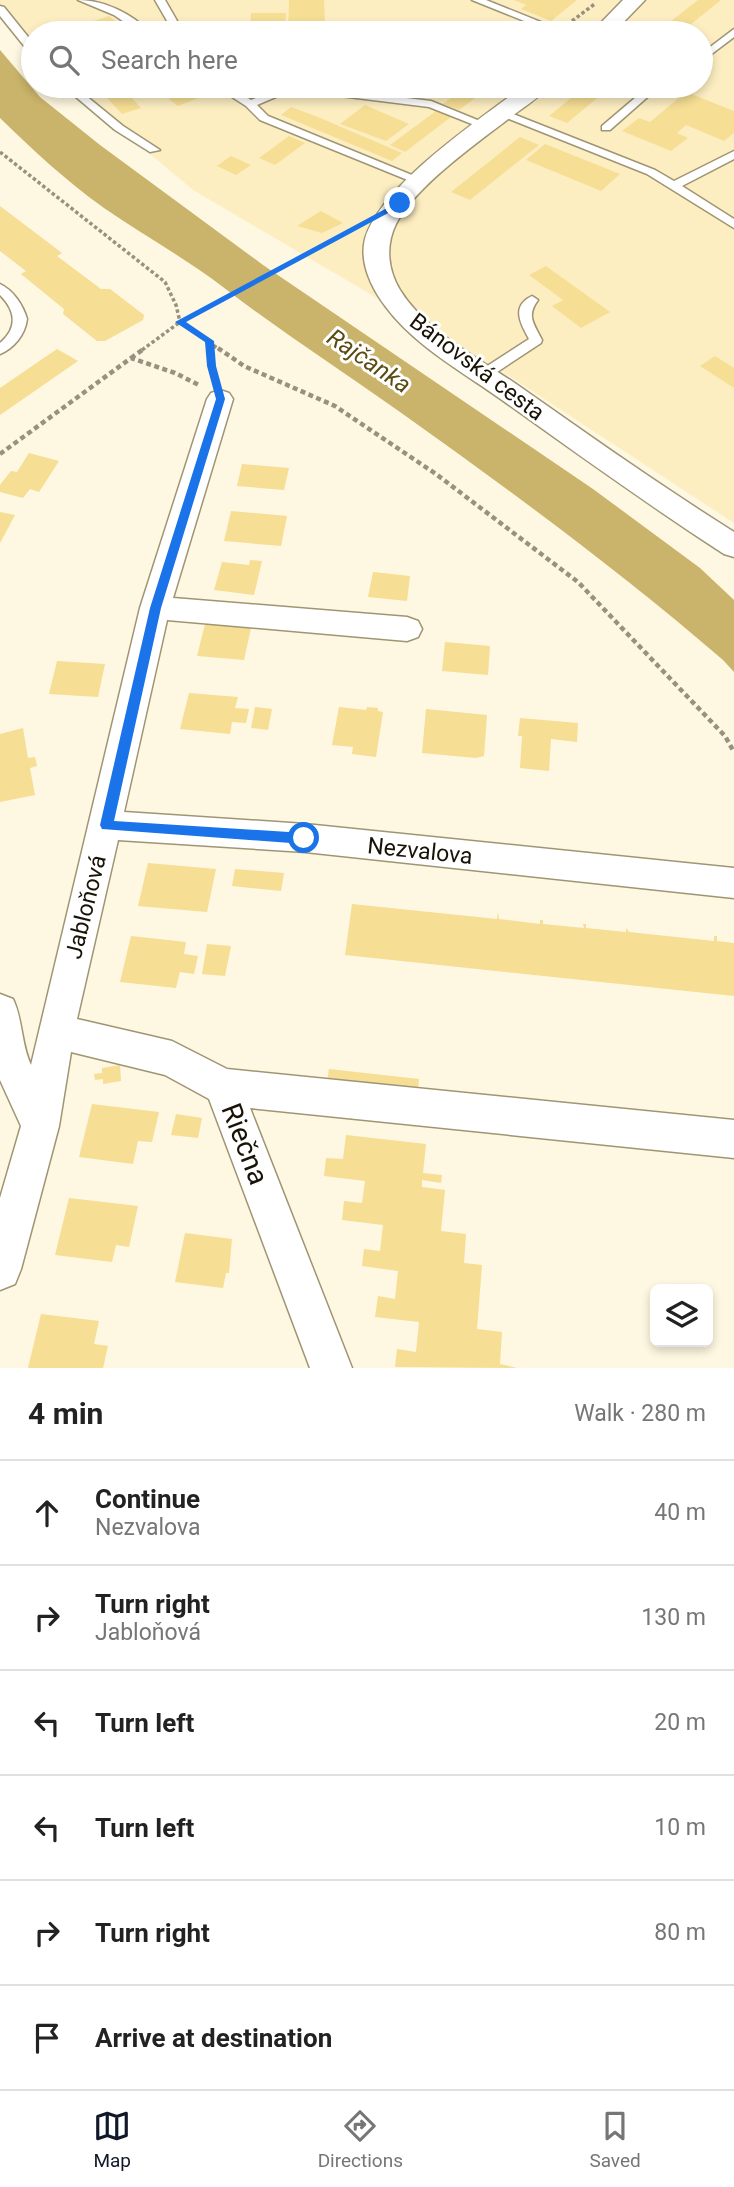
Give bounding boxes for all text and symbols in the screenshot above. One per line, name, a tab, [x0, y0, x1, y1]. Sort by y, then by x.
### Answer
search box	[21, 21, 713, 98]
icon: search	[45, 41, 83, 79]
text: Search here	[101, 45, 238, 75]
route end	[384, 187, 415, 218]
street label: Bánovská cesta	[404, 308, 550, 426]
water label: Rajčanka	[322, 323, 416, 399]
route start	[288, 822, 319, 853]
street label: Nezvalova	[366, 832, 474, 870]
street label: Jabloňová	[60, 852, 112, 962]
street label: Riečna	[214, 1099, 276, 1189]
map controls	[650, 1284, 713, 1347]
button: layers	[650, 1284, 713, 1347]
text: 4 min	[28, 1396, 103, 1431]
text: Walk · 280 m	[574, 1400, 706, 1427]
text: Continue	[95, 1484, 200, 1514]
icon: ahead	[28, 1494, 66, 1532]
text: 40 m	[654, 1499, 706, 1526]
text: Nezvalova	[95, 1514, 201, 1541]
text: Turn right	[95, 1589, 210, 1619]
icon: right	[28, 1599, 66, 1637]
text: 130 m	[641, 1604, 706, 1631]
text: Jabloňová	[95, 1619, 201, 1646]
icon: left	[28, 1704, 66, 1742]
text: Turn left	[95, 1708, 194, 1738]
text: 20 m	[654, 1709, 706, 1736]
icon: left	[28, 1809, 66, 1847]
text: Turn left	[95, 1813, 194, 1843]
text: 10 m	[654, 1814, 706, 1841]
icon: right	[28, 1914, 66, 1952]
text: Turn right	[95, 1918, 210, 1948]
text: 80 m	[654, 1919, 706, 1946]
icon: arrive	[28, 2019, 66, 2057]
text: Arrive at destination	[95, 2023, 332, 2053]
tab: Map	[93, 2107, 131, 2172]
tab: Directions	[318, 2107, 403, 2172]
tab: Saved	[589, 2107, 641, 2172]

